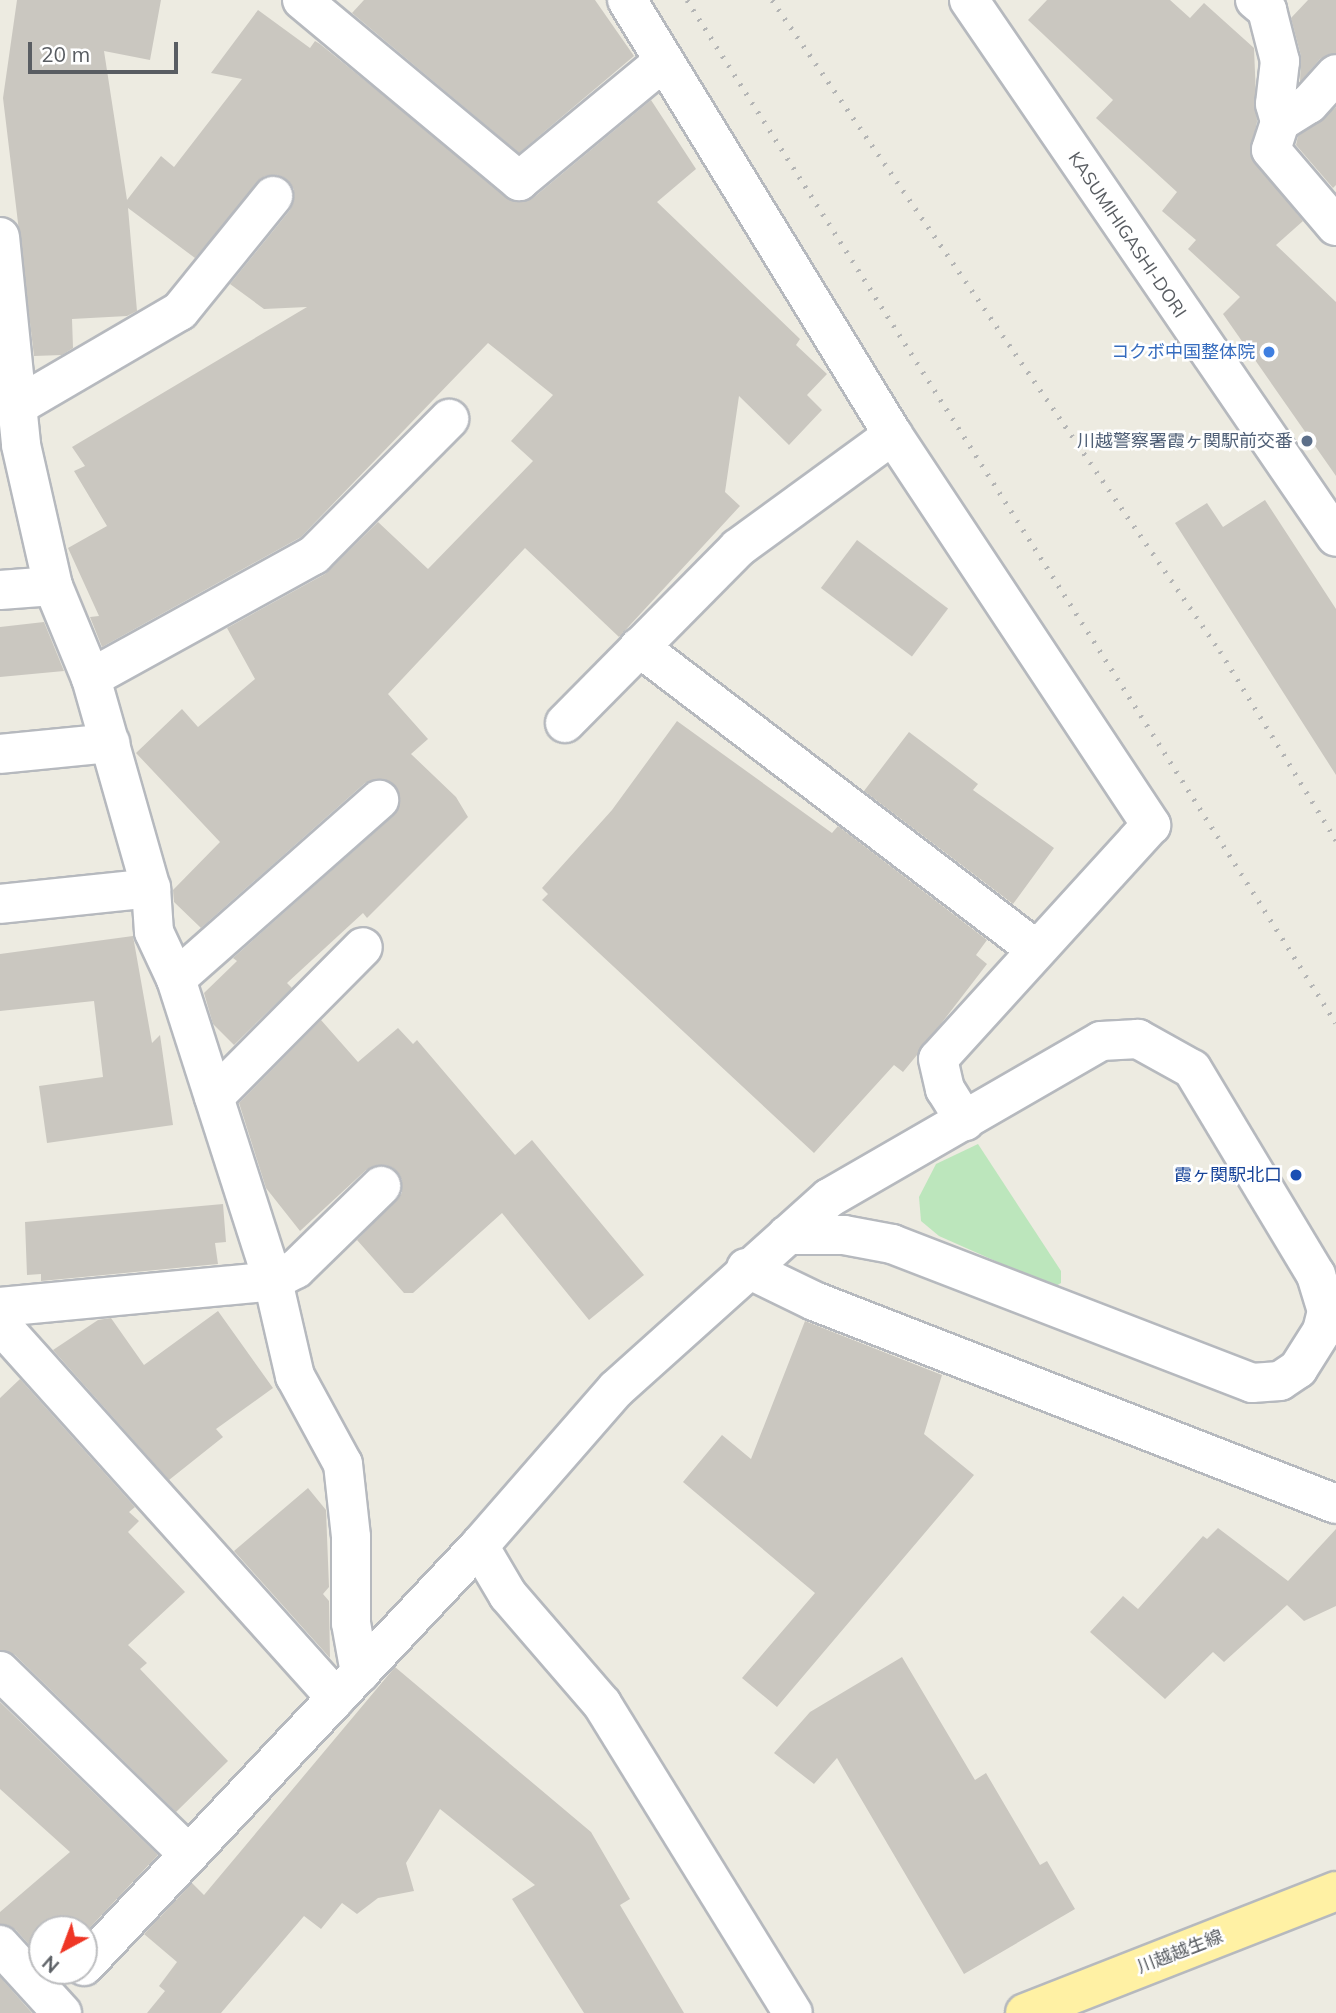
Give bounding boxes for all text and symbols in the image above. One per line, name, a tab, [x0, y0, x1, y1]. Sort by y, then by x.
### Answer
scale bar	[32, 28, 182, 72]
text: 20 m	[41, 41, 90, 67]
street label: KASUMIHIGASHI-DORI	[1064, 148, 1190, 322]
place label: コクボ中国整体院	[1111, 341, 1255, 363]
marker: コクボ中国整体院	[1261, 344, 1277, 360]
place label: 川越警察署霞ヶ関駅前交番	[1077, 430, 1293, 452]
marker: 川越警察署霞ヶ関駅前交番	[1299, 433, 1315, 449]
place label: 霞ヶ関駅北口	[1174, 1164, 1282, 1186]
marker: 霞ヶ関駅北口	[1288, 1167, 1304, 1183]
north arrow	[28, 1915, 98, 1985]
street label: 川越越生線	[1134, 1926, 1226, 1978]
text: N	[37, 1951, 64, 1978]

